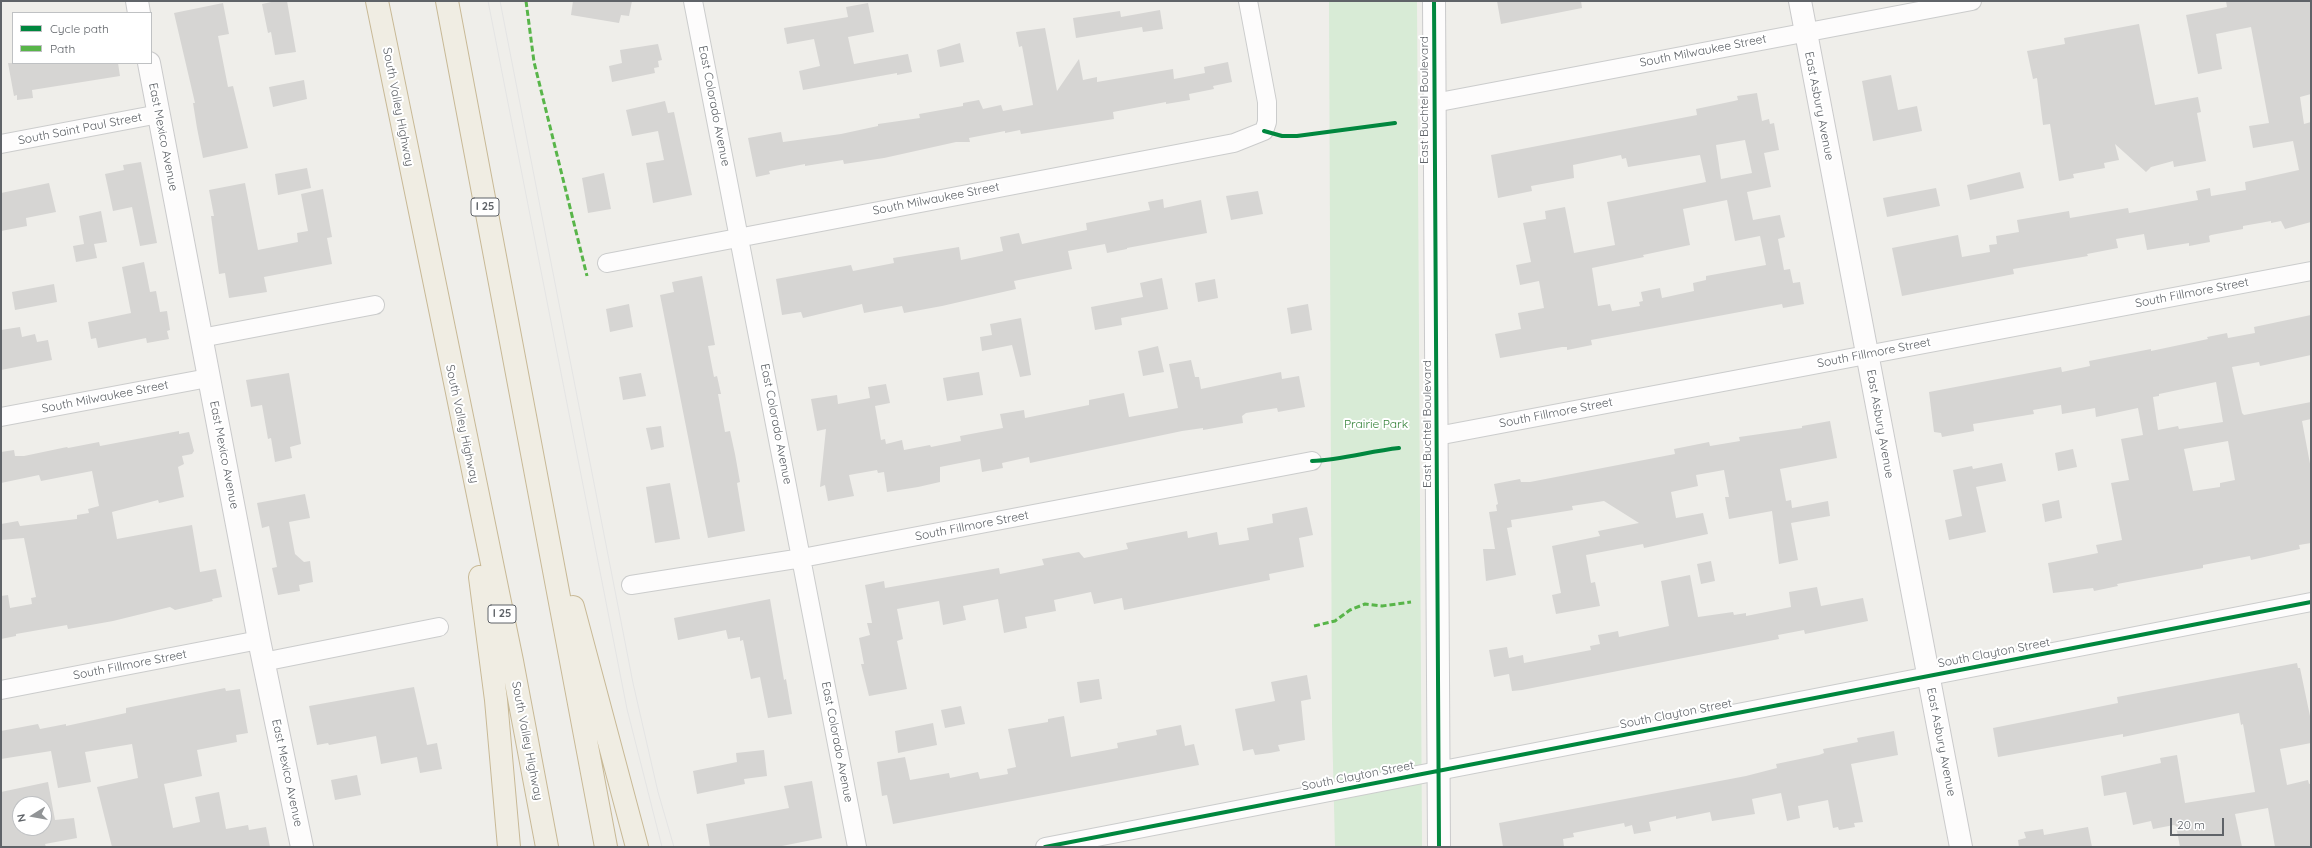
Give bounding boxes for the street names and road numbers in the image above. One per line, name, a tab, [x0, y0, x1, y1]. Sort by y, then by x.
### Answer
street label: South Milwaukee Street	[1638, 32, 1768, 70]
street label: East Buchtel Boulevard	[1417, 36, 1431, 164]
street label: East Colorado Avenue	[695, 44, 733, 168]
street label: South Valley Highway	[379, 46, 417, 168]
street label: East Asbury Avenue	[1801, 50, 1837, 162]
street label: East Mexico Avenue	[145, 82, 181, 192]
street label: South Saint Paul Street	[17, 110, 143, 148]
street label: South Milwaukee Street	[871, 180, 1001, 218]
road number: I 25	[471, 198, 499, 216]
street label: South Fillmore Street	[2134, 275, 2250, 311]
street label: South Fillmore Street	[1816, 335, 1932, 371]
street label: East Buchtel Boulevard	[1420, 360, 1434, 488]
street label: East Colorado Avenue	[757, 362, 795, 486]
street label: South Valley Highway	[442, 363, 482, 485]
street label: East Asbury Avenue	[1863, 368, 1897, 480]
street label: South Milwaukee Street	[40, 378, 170, 416]
street label: South Fillmore Street	[1498, 395, 1614, 431]
street label: East Mexico Avenue	[206, 400, 242, 510]
street label: South Fillmore Street	[914, 508, 1030, 544]
road number: I 25	[488, 605, 516, 623]
street label: South Clayton Street	[1937, 635, 2051, 671]
street label: South Fillmore Street	[72, 647, 188, 683]
street label: South Valley Highway	[508, 680, 546, 802]
street label: East Colorado Avenue	[818, 680, 856, 804]
street label: East Asbury Avenue	[1923, 686, 1959, 798]
street label: South Clayton Street	[1619, 696, 1733, 732]
street label: East Mexico Avenue	[269, 718, 305, 828]
street label: South Clayton Street	[1301, 758, 1415, 794]

